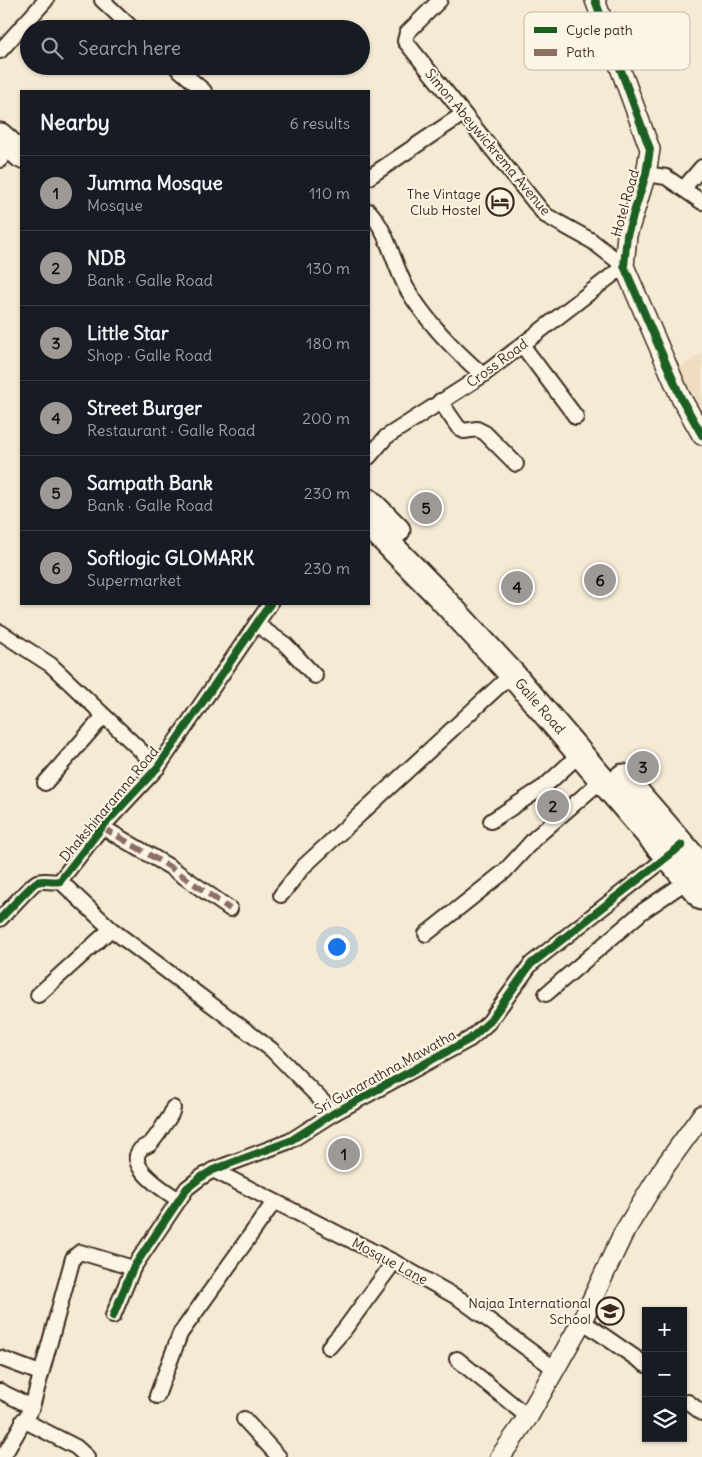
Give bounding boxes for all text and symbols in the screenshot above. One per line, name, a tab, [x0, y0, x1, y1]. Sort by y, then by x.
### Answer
legend	[524, 12, 690, 70]
search box	[20, 20, 370, 75]
text: Cycle path	[566, 21, 633, 39]
icon: search	[38, 34, 66, 62]
text: Search here	[78, 36, 181, 60]
text: Path	[566, 43, 595, 61]
street label: Simon Abeywickrema Avenue	[421, 65, 555, 219]
text: Nearby	[40, 109, 110, 136]
text: 6 results	[289, 113, 350, 133]
street label: Hotel Road	[607, 167, 643, 239]
text: Jumma Mosque	[87, 171, 223, 195]
text: 1	[53, 183, 59, 203]
text: 110 m	[309, 183, 350, 203]
place label: The Vintage Club Hostel	[407, 185, 481, 219]
hotel icon: The Vintage Club Hostel	[485, 187, 515, 217]
text: Mosque	[87, 195, 143, 215]
text: NDB	[87, 246, 126, 270]
text: 2	[52, 258, 60, 278]
text: 130 m	[306, 258, 350, 278]
text: Bank · Galle Road	[87, 270, 213, 290]
text: Little Star	[87, 321, 169, 345]
text: 3	[51, 333, 61, 353]
text: 180 m	[306, 333, 350, 353]
street label: Cross Road	[463, 335, 531, 391]
text: Shop · Galle Road	[87, 345, 212, 365]
text: Street Burger	[87, 396, 202, 420]
text: 4	[51, 408, 61, 428]
text: 200 m	[302, 408, 350, 428]
text: Restaurant · Galle Road	[87, 420, 256, 440]
text: Sampath Bank	[87, 471, 213, 495]
text: 5	[51, 483, 61, 503]
text: 230 m	[304, 483, 350, 503]
pin: 5	[410, 489, 442, 527]
text: Bank · Galle Road	[87, 495, 213, 515]
text: Softlogic GLOMARK	[87, 546, 254, 570]
text: 6	[51, 558, 61, 578]
text: 230 m	[304, 558, 350, 578]
pin: 6	[584, 561, 616, 599]
pin: 4	[501, 568, 533, 606]
text: Supermarket	[87, 570, 181, 590]
street label: Galle Road	[511, 674, 569, 738]
street label: Dhakshinaramna Road	[56, 743, 162, 865]
pin: 3	[627, 748, 659, 786]
pin: 2	[537, 787, 569, 825]
your location	[324, 934, 350, 960]
street label: Sri Gunarathna Mawatha	[311, 1026, 459, 1118]
pin: 1	[328, 1135, 360, 1173]
street label: Mosque Lane	[349, 1233, 431, 1289]
place label: Najaa International School	[468, 1294, 591, 1328]
school or university icon: Najaa International School	[595, 1296, 625, 1326]
map controls	[642, 1307, 687, 1442]
button: +	[642, 1307, 687, 1352]
button: −	[642, 1352, 687, 1397]
button: layers	[642, 1397, 687, 1442]

